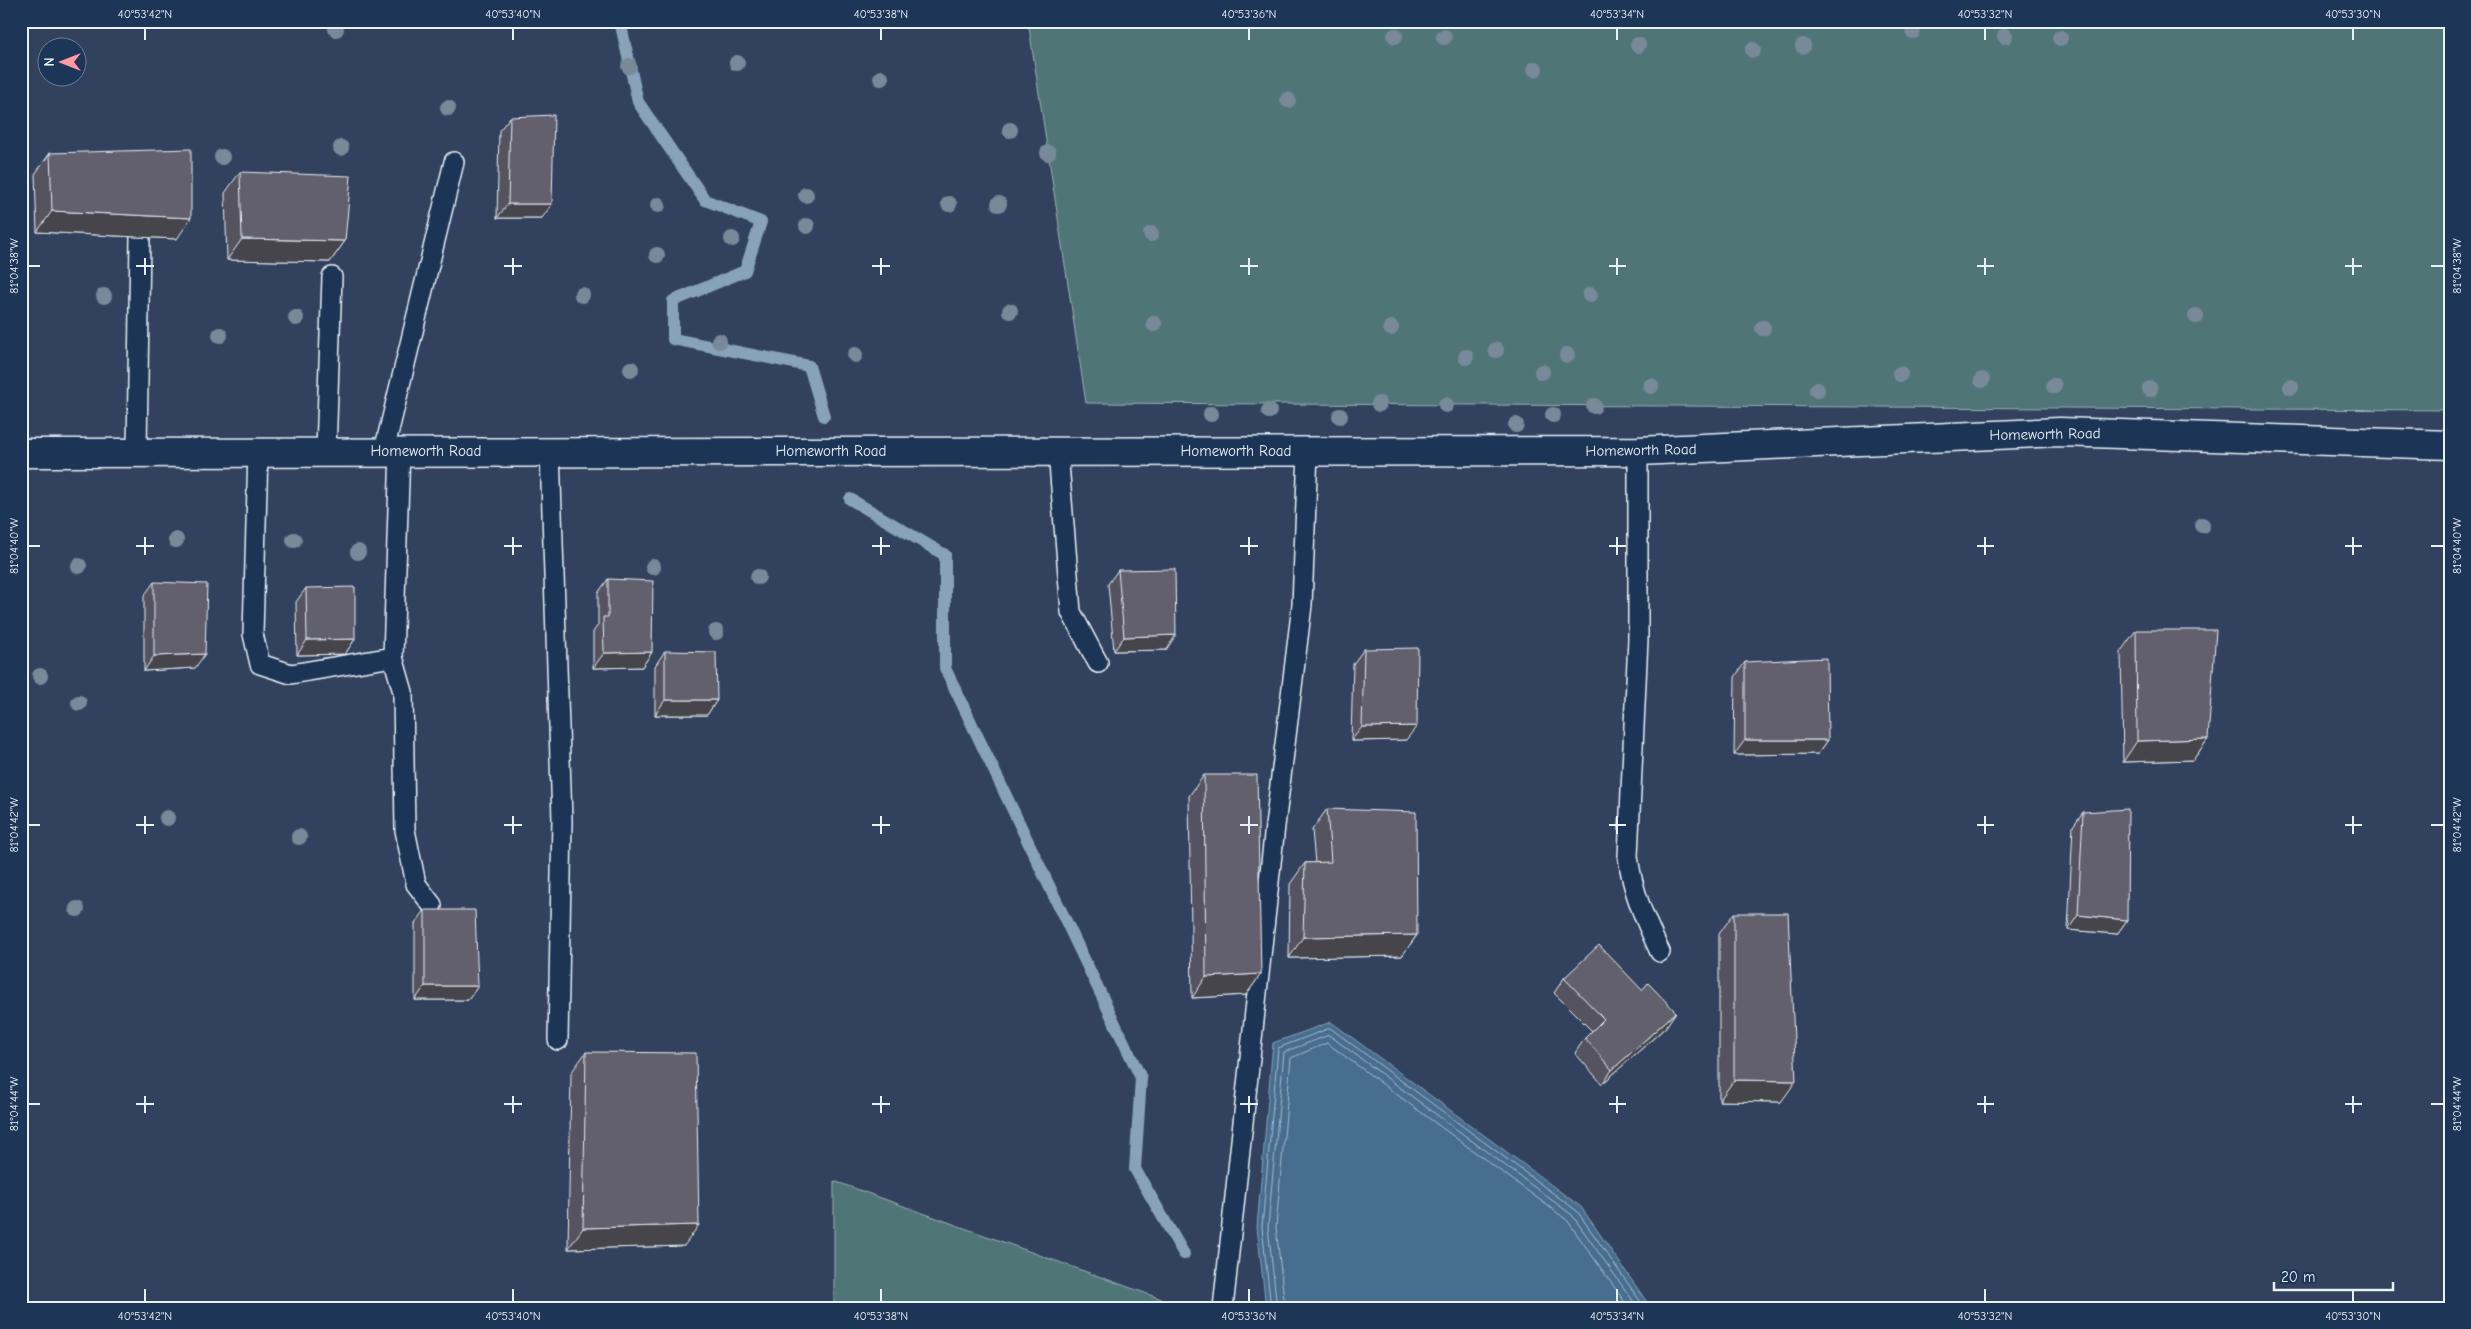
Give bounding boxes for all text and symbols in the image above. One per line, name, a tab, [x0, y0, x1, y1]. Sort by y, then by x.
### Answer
text: 40°53'42"N	[118, 7, 172, 21]
text: 40°53'40"N	[485, 7, 541, 21]
text: 40°53'38"N	[854, 7, 908, 21]
text: 40°53'36"N	[1222, 7, 1276, 21]
text: 40°53'34"N	[1590, 7, 1644, 21]
text: 40°53'32"N	[1958, 7, 2012, 21]
text: 40°53'30"N	[2325, 7, 2381, 21]
north arrow	[38, 38, 88, 88]
text: N	[41, 57, 58, 67]
text: 81°04'38"W	[7, 238, 21, 294]
text: 81°04'38"W	[2450, 238, 2464, 294]
street label: Homeworth Road	[1989, 424, 2101, 444]
street label: Homeworth Road	[1585, 440, 1697, 460]
street label: Homeworth Road	[370, 442, 482, 460]
street label: Homeworth Road	[775, 442, 887, 460]
street label: Homeworth Road	[1180, 442, 1292, 460]
text: 81°04'40"W	[7, 517, 21, 574]
text: 81°04'40"W	[2450, 517, 2464, 574]
text: 81°04'42"W	[7, 797, 21, 853]
text: 81°04'42"W	[2450, 797, 2464, 853]
text: 81°04'44"W	[7, 1076, 21, 1131]
text: 81°04'44"W	[2450, 1076, 2464, 1131]
scale bar	[2274, 1259, 2392, 1291]
text: 20 m	[2281, 1268, 2315, 1286]
text: 40°53'42"N	[118, 1309, 172, 1323]
text: 40°53'40"N	[485, 1309, 541, 1323]
text: 40°53'38"N	[854, 1309, 908, 1323]
text: 40°53'36"N	[1222, 1309, 1276, 1323]
text: 40°53'34"N	[1590, 1309, 1644, 1323]
text: 40°53'32"N	[1958, 1309, 2012, 1323]
text: 40°53'30"N	[2325, 1309, 2381, 1323]

